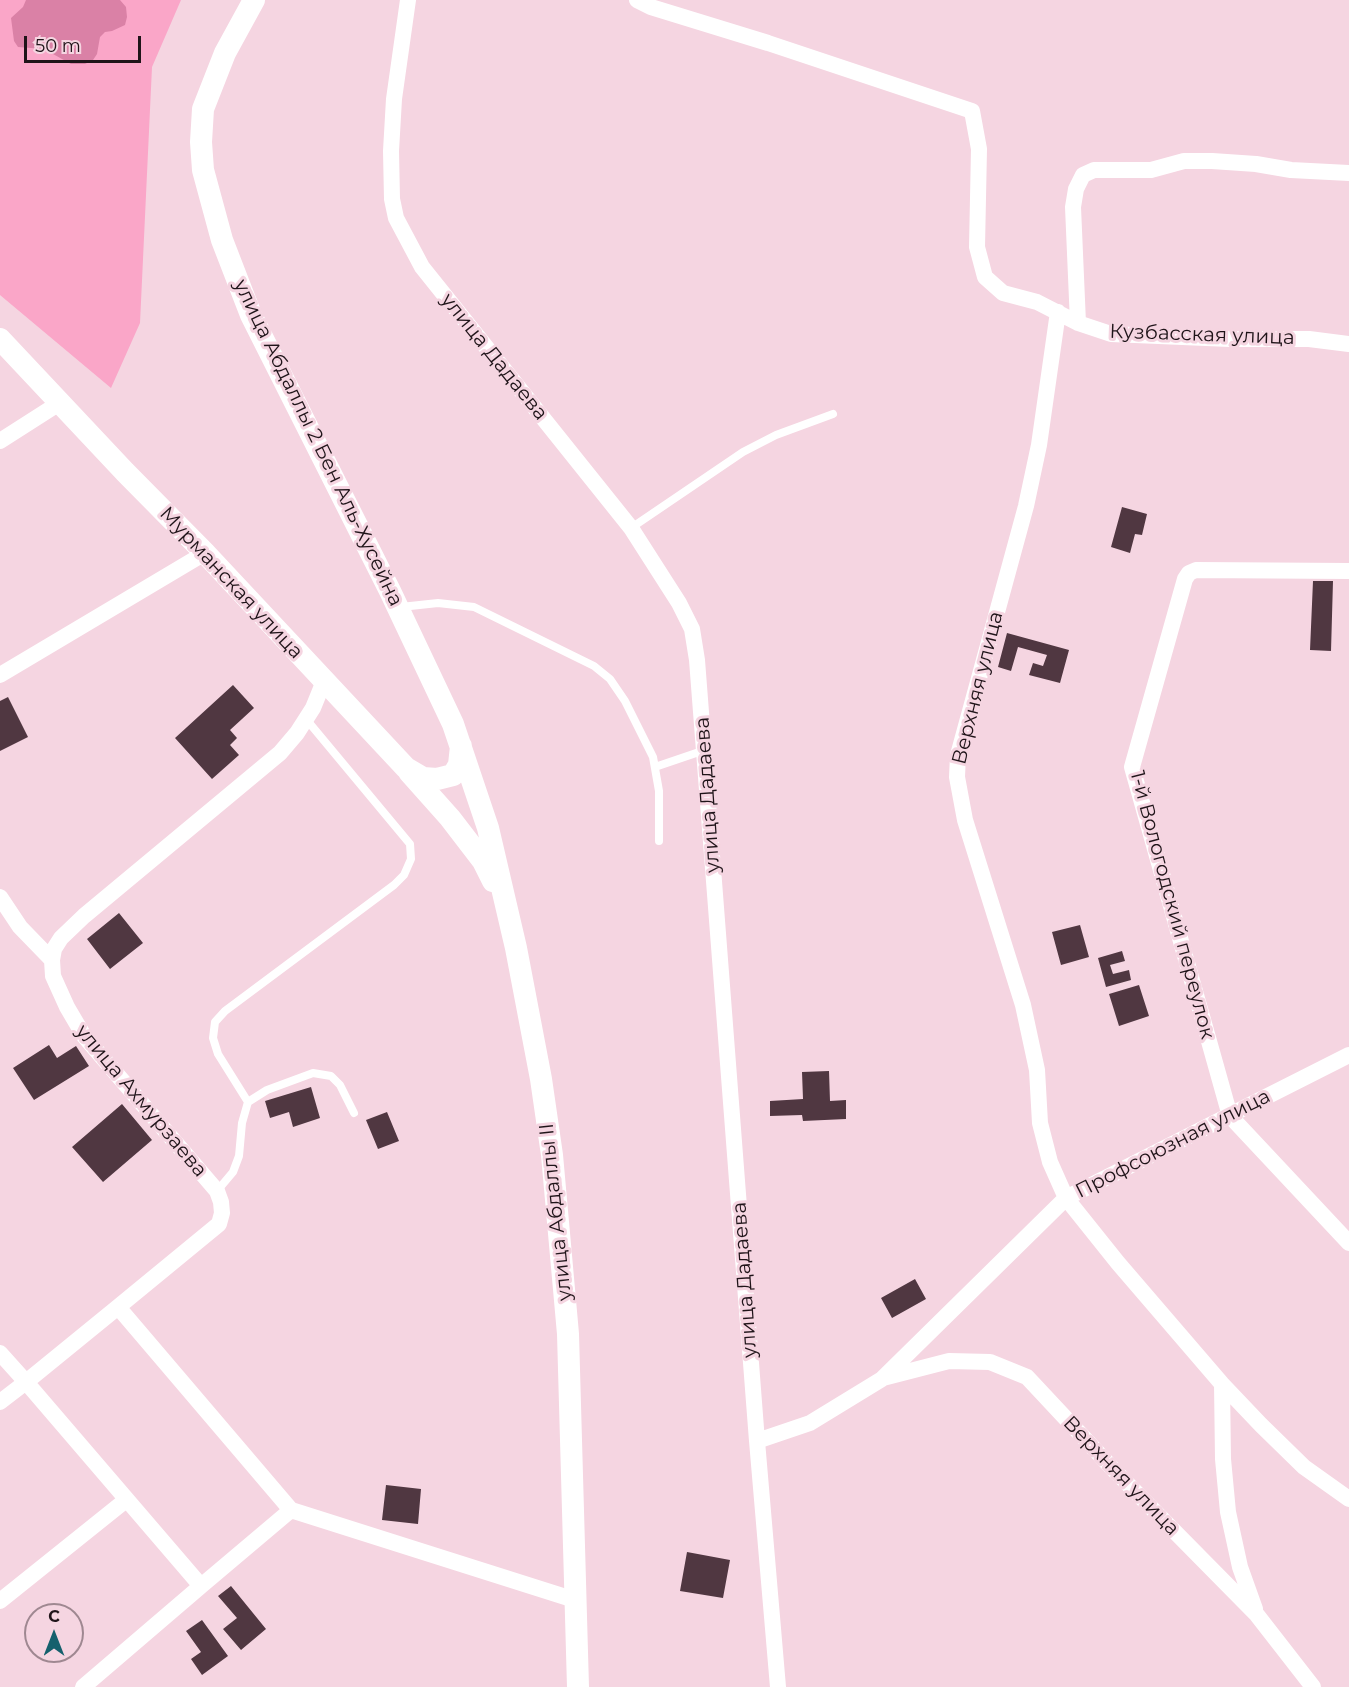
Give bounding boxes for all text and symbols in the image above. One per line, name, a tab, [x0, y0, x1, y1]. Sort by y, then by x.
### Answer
scale bar	[27, 24, 144, 62]
text: 50 m	[35, 35, 81, 57]
street label: улица Абдаллы 2 Бен Аль-Хусейна	[228, 276, 408, 610]
street label: улица Дадаева	[436, 289, 552, 425]
street label: Кузбасская улица	[1109, 320, 1295, 350]
street label: Мурманская улица	[154, 502, 308, 664]
street label: Верхняя улица	[947, 609, 1009, 767]
street label: улица Дадаева	[691, 716, 725, 874]
street label: 1-й Вологодский переулок	[1125, 768, 1219, 1042]
street label: улица Ахмурзаева	[70, 1020, 212, 1182]
street label: Профсоюзная улица	[1072, 1084, 1274, 1204]
street label: улица Абдаллы II	[535, 1122, 577, 1302]
street label: улица Дадаева	[728, 1201, 762, 1359]
street label: Верхняя улица	[1058, 1411, 1184, 1541]
north arrow	[24, 1603, 84, 1663]
text: С	[48, 1607, 60, 1626]

